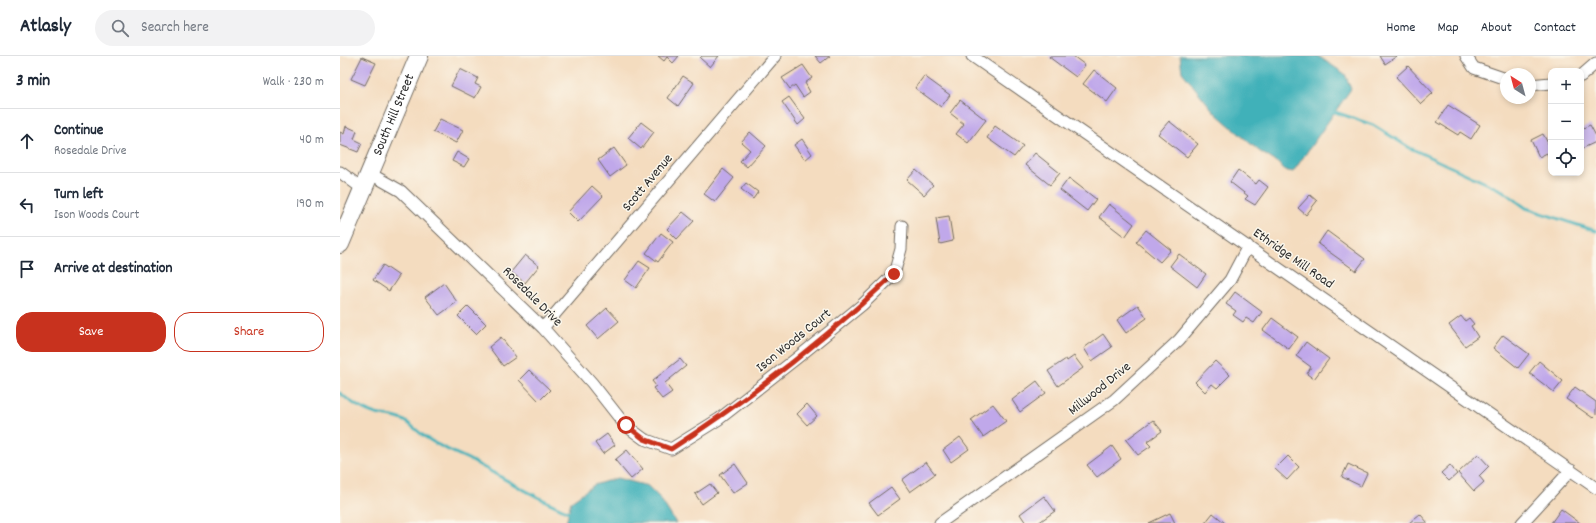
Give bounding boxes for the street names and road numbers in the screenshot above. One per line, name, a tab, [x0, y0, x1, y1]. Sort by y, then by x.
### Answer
street label: South Hill Street	[368, 71, 420, 159]
street label: Scott Avenue	[618, 150, 678, 216]
street label: Ethridge Mill Road	[1249, 224, 1337, 294]
street label: Rosedale Drive	[497, 262, 567, 332]
street label: Ison Woods Court	[752, 304, 836, 378]
street label: Millwood Drive	[1064, 357, 1136, 421]

